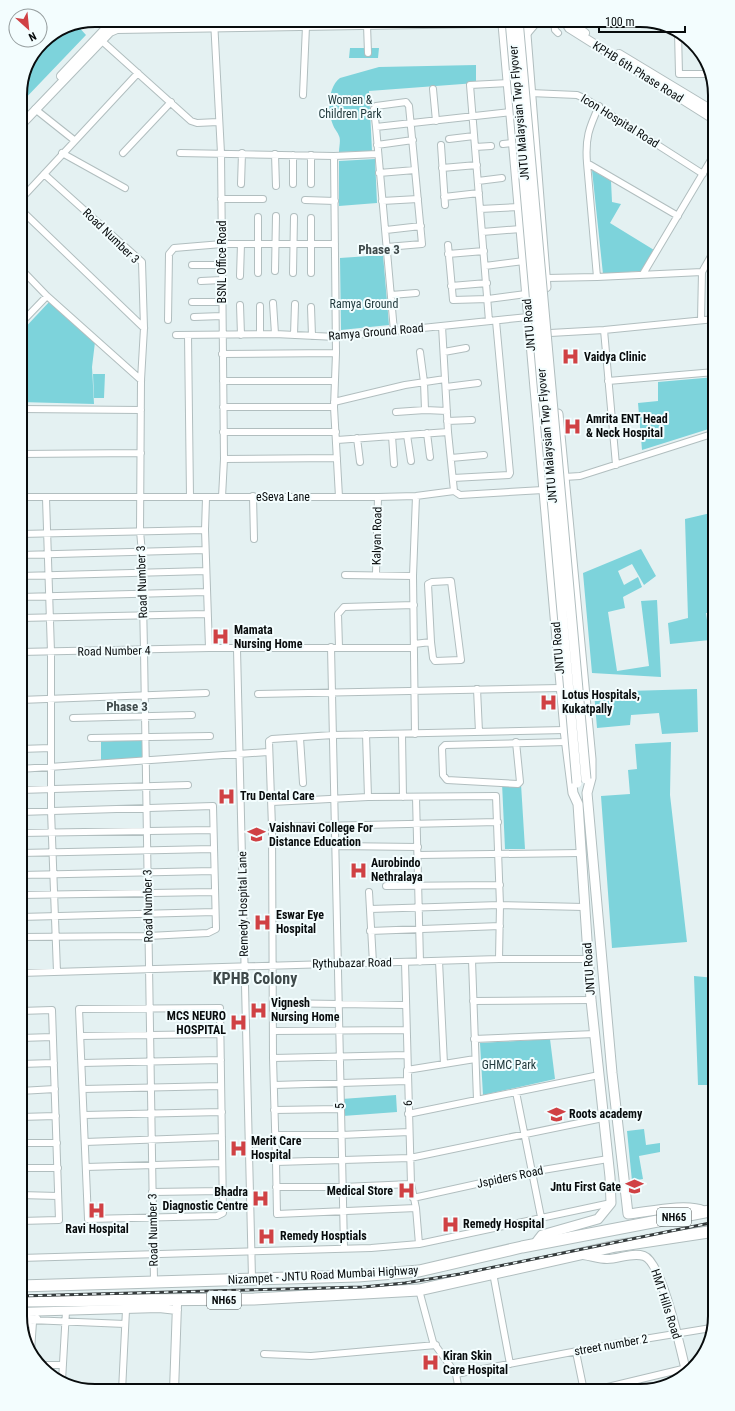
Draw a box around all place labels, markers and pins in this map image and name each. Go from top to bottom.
hospital icon: Vaidya Clinic [561,347,581,367]
place label: Vaidya Clinic [584,350,647,364]
place label: Amrita ENT Head & Neck Hospital [586,412,668,440]
hospital icon: Amrita ENT Head & Neck Hospital [563,416,583,436]
place label: Mamata Nursing Home [234,623,303,651]
hospital icon: Mamata Nursing Home [211,627,231,647]
place label: Lotus Hospitals, Kukatpally [562,688,640,716]
hospital icon: Lotus Hospitals, Kukatpally [539,692,559,712]
hospital icon: Tru Dental Care [217,786,237,806]
place label: Tru Dental Care [240,789,315,803]
place label: Vaishnavi College For Distance Education [269,821,373,849]
school or university icon: Vaishnavi College For Distance Education [246,825,266,845]
place label: Aurobindo Nethralaya [371,856,423,884]
hospital icon: Aurobindo Nethralaya [348,860,368,880]
place label: Eswar Eye Hospital [276,908,324,936]
hospital icon: Eswar Eye Hospital [253,912,273,932]
place label: Vignesh Nursing Home [271,996,340,1024]
hospital icon: Vignesh Nursing Home [248,1000,268,1020]
place label: MCS NEURO HOSPITAL [167,1009,226,1037]
hospital icon: MCS NEURO HOSPITAL [229,1013,249,1033]
school or university icon: Roots academy [546,1104,566,1124]
place label: Roots academy [569,1107,643,1121]
place label: Merit Care Hospital [251,1134,302,1162]
hospital icon: Merit Care Hospital [228,1138,248,1158]
school or university icon: Jntu First Gate [624,1177,644,1197]
place label: Jntu First Gate [550,1180,621,1194]
hospital icon: Medical Store [396,1181,416,1201]
place label: Medical Store [327,1184,393,1198]
place label: Bhadra Diagnostic Centre [162,1185,248,1213]
hospital icon: Bhadra Diagnostic Centre [251,1189,271,1209]
hospital icon: Ravi Hospital [87,1200,107,1220]
hospital icon: Remedy Hospital [440,1214,460,1234]
place label: Remedy Hospital [463,1217,544,1231]
place label: Ravi Hospital [65,1222,129,1236]
hospital icon: Remedy Hosptials [257,1226,277,1246]
place label: Remedy Hosptials [280,1229,367,1243]
place label: Kiran Skin Care Hospital [443,1349,508,1377]
hospital icon: Kiran Skin Care Hospital [420,1353,440,1373]

